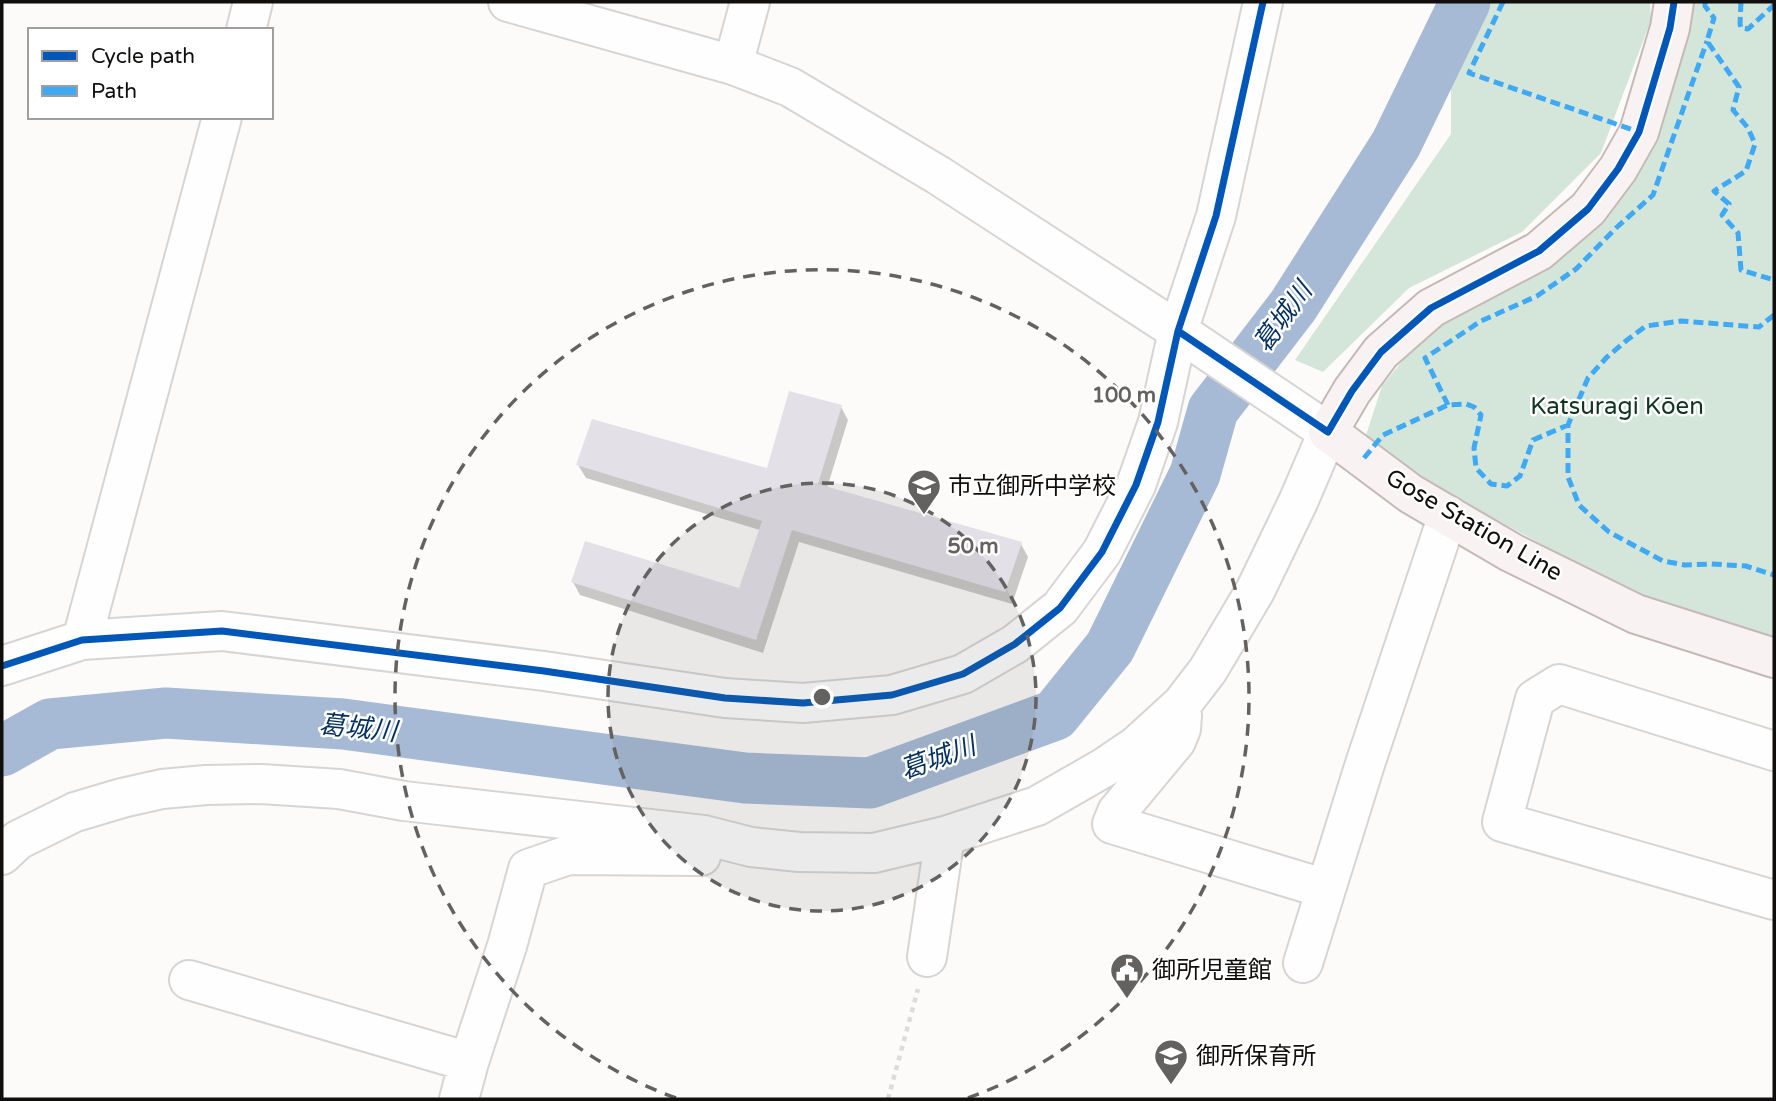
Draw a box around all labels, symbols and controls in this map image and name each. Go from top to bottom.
legend [28,28,273,119]
text: Cycle path [91,44,195,69]
text: Path [91,79,137,104]
water label: 葛城川 [1248,274,1320,358]
text: 100 m [1092,383,1156,408]
park label: Katsuragi Kōen [1530,392,1704,421]
street label: Gose Station Line [1380,463,1568,587]
school or university icon: 市立御所中学校 [905,467,943,516]
place label: 市立御所中学校 [948,472,1116,501]
text: 50 m [947,534,999,559]
centre of rings [810,685,834,709]
water label: 葛城川 [318,709,401,748]
water label: 葛城川 [896,729,983,786]
public building icon: 御所児童館 [1108,951,1146,1000]
place label: 御所児童館 [1152,956,1272,985]
school or university icon: 御所保育所 [1152,1037,1190,1086]
place label: 御所保育所 [1196,1042,1316,1071]

